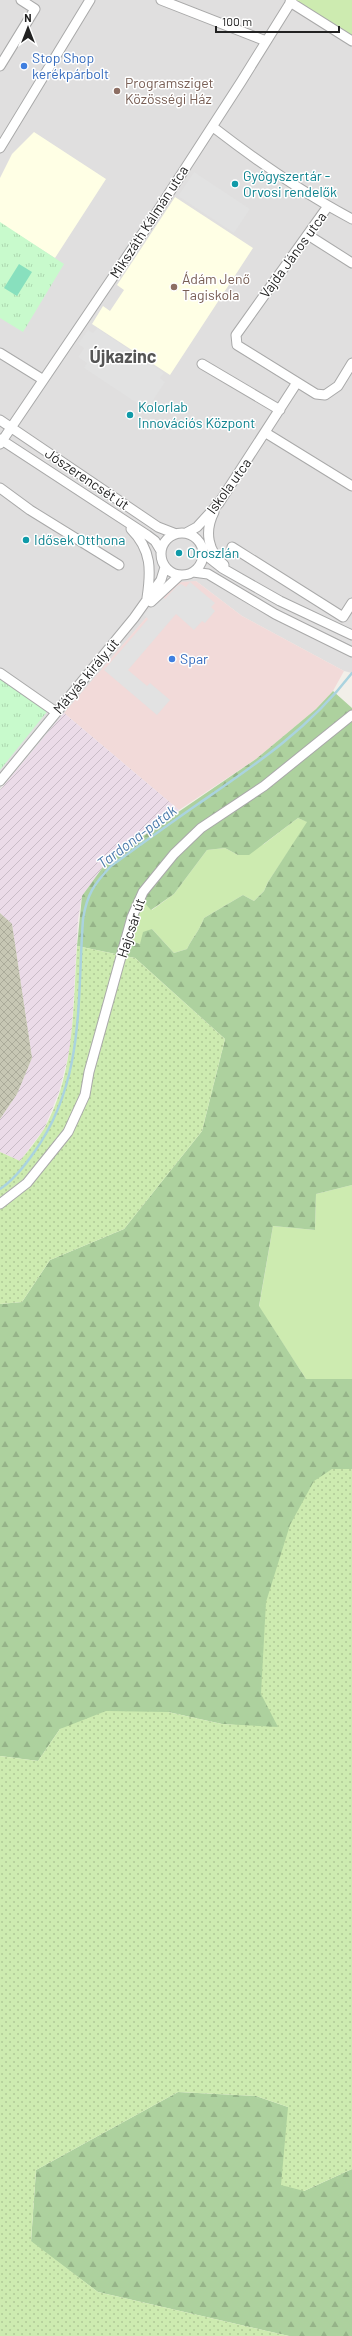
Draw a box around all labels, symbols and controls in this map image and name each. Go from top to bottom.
north arrow [8,8,48,48]
scale bar [216,8,339,34]
text: N [24,11,32,24]
text: 100 m [222,14,252,28]
place label: Stop Shop kerékpárbolt [32,49,109,82]
marker: Stop Shop kerékpárbolt [19,61,29,71]
place label: Programsziget Közösségi Ház [125,74,214,107]
marker: Programsziget Közösségi Ház [112,86,122,96]
street label: Mikszáth Kálmán utca [106,162,191,281]
place label: Gyógyszertár - Orvosi rendelők [243,167,337,200]
marker: Gyógyszertár - Orvosi rendelők [230,179,240,189]
street label: Vajda János utca [256,208,330,301]
place label: Ádám Jenő Tagiskola [182,270,250,303]
marker: Ádám Jenő Tagiskola [169,282,179,292]
district label: Újkazinc [90,345,157,367]
place label: Kolorlab Innovációs Központ [138,398,255,431]
marker: Kolorlab Innovációs Központ [125,410,135,420]
street label: Jószerencsét út [42,444,133,513]
street label: Iskola utca [203,455,255,517]
place label: Idősek Otthona [34,531,125,548]
marker: Idősek Otthona [21,535,31,545]
place label: Oroszlán [187,544,239,561]
marker: Oroszlán [174,548,184,558]
street label: Mátyás király út [49,635,122,717]
place label: Spar [180,650,208,667]
marker: Spar [167,654,177,664]
water label: Tardona-patak [93,800,180,872]
street label: Hajcsár út [113,896,148,960]

